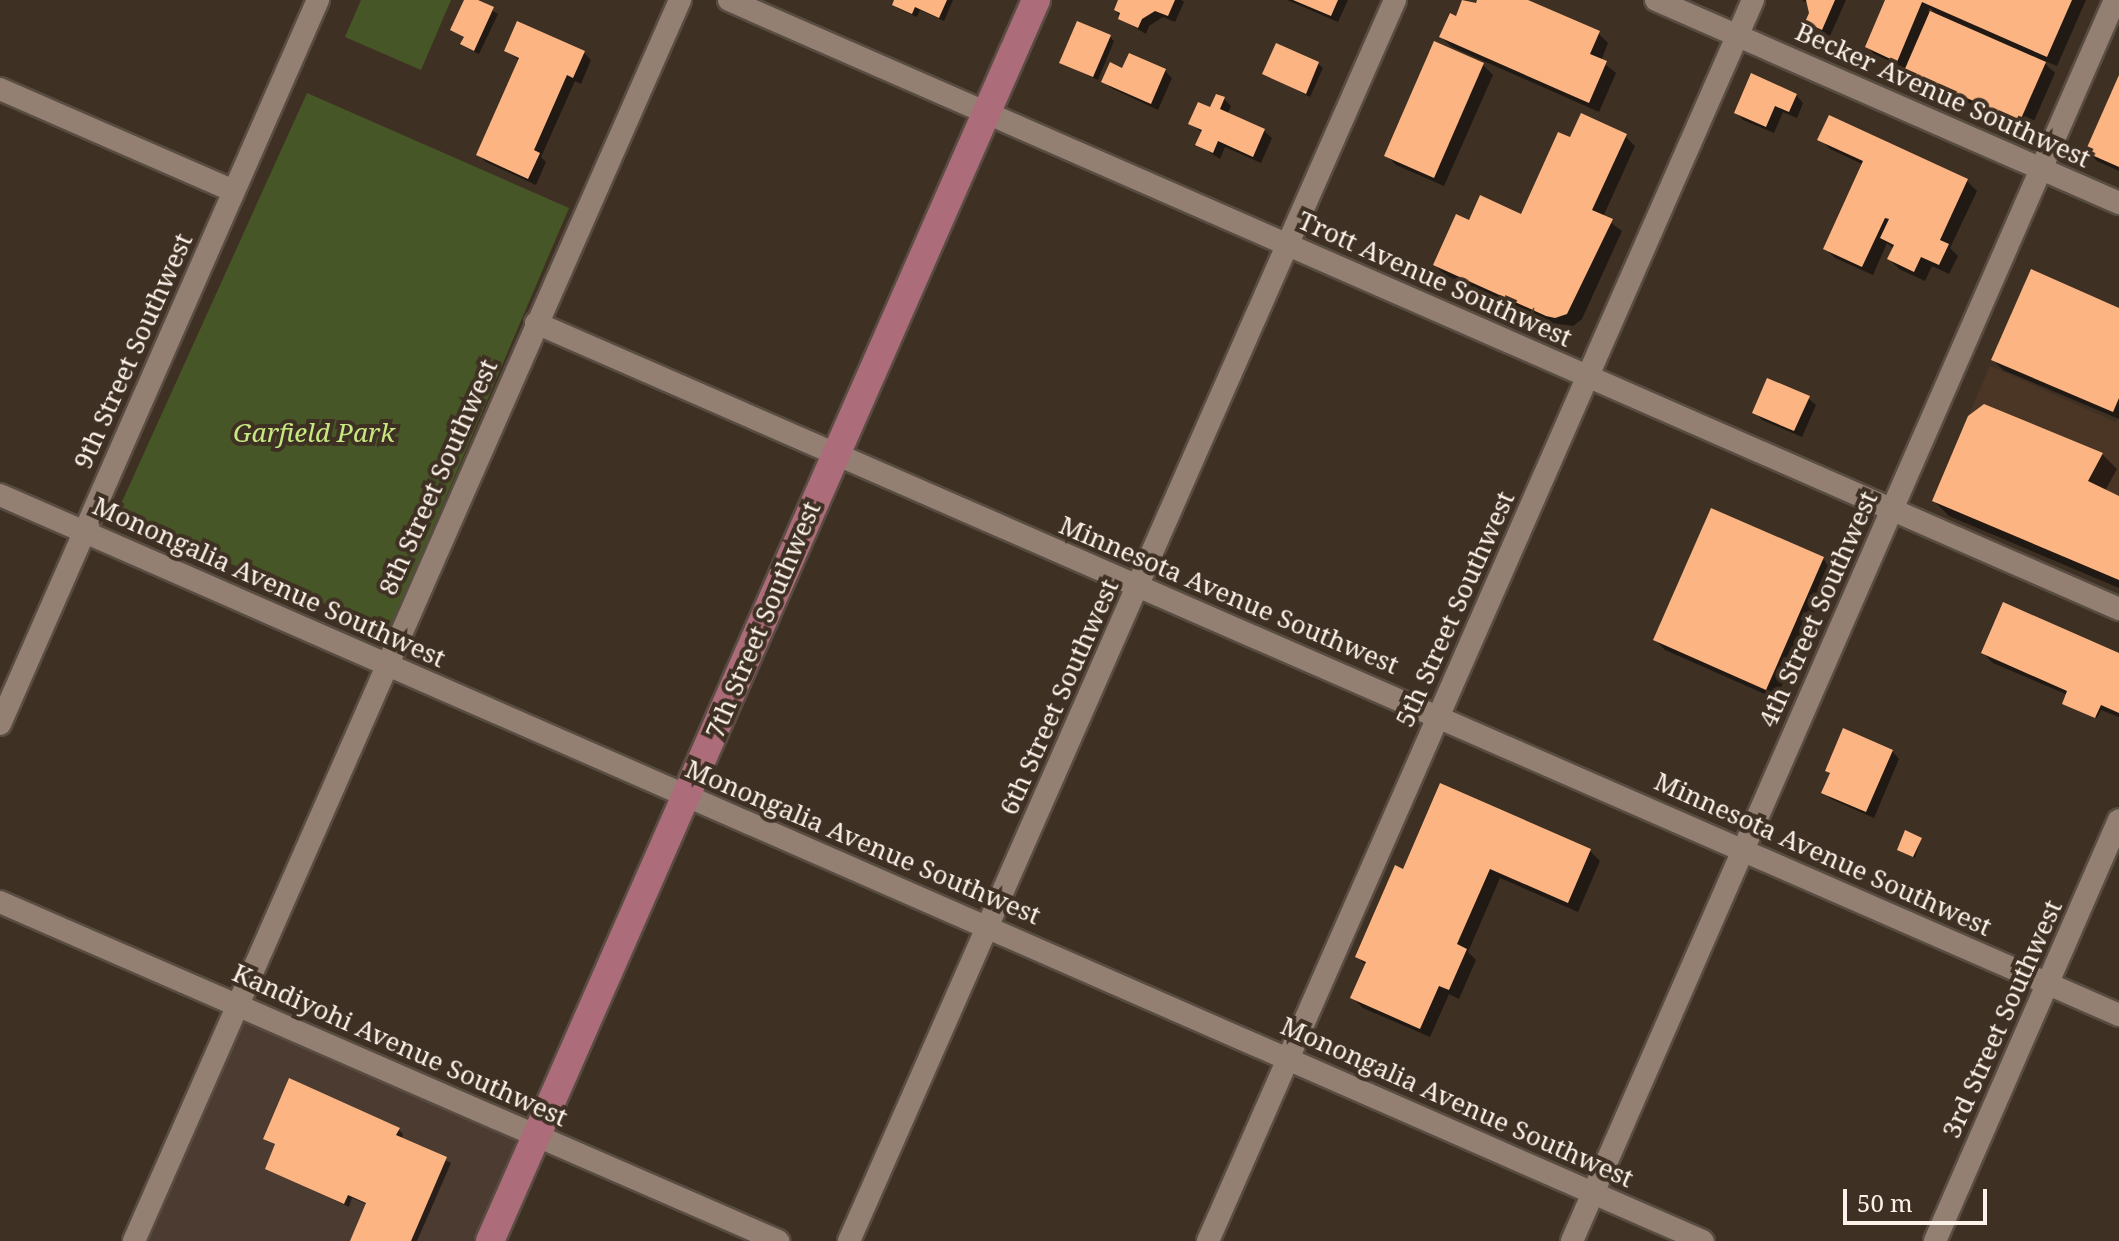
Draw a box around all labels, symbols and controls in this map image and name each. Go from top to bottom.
street label: Becker Avenue Southwest [1791,16,2095,174]
street label: Trott Avenue Southwest [1293,204,1577,354]
street label: 9th Street Southwest [67,228,199,474]
street label: 8th Street Southwest [372,354,504,600]
park label: Garfield Park [233,417,395,449]
street label: 5th Street Southwest [1389,486,1521,732]
street label: 4th Street Southwest [1752,486,1884,732]
street label: Monongalia Avenue Southwest [88,490,450,674]
street label: 7th Street Southwest [699,497,827,743]
street label: Minnesota Avenue Southwest [1055,509,1403,681]
street label: 6th Street Southwest [993,574,1125,820]
street label: Monongalia Avenue Southwest [681,753,1045,931]
street label: Minnesota Avenue Southwest [1650,765,1996,943]
street label: 3rd Street Southwest [1935,895,2069,1143]
street label: Kandiyohi Avenue Southwest [228,957,572,1133]
street label: Monongalia Avenue Southwest [1276,1010,1638,1194]
scale bar [1847,1173,1991,1223]
text: 50 m [1857,1186,1913,1219]

